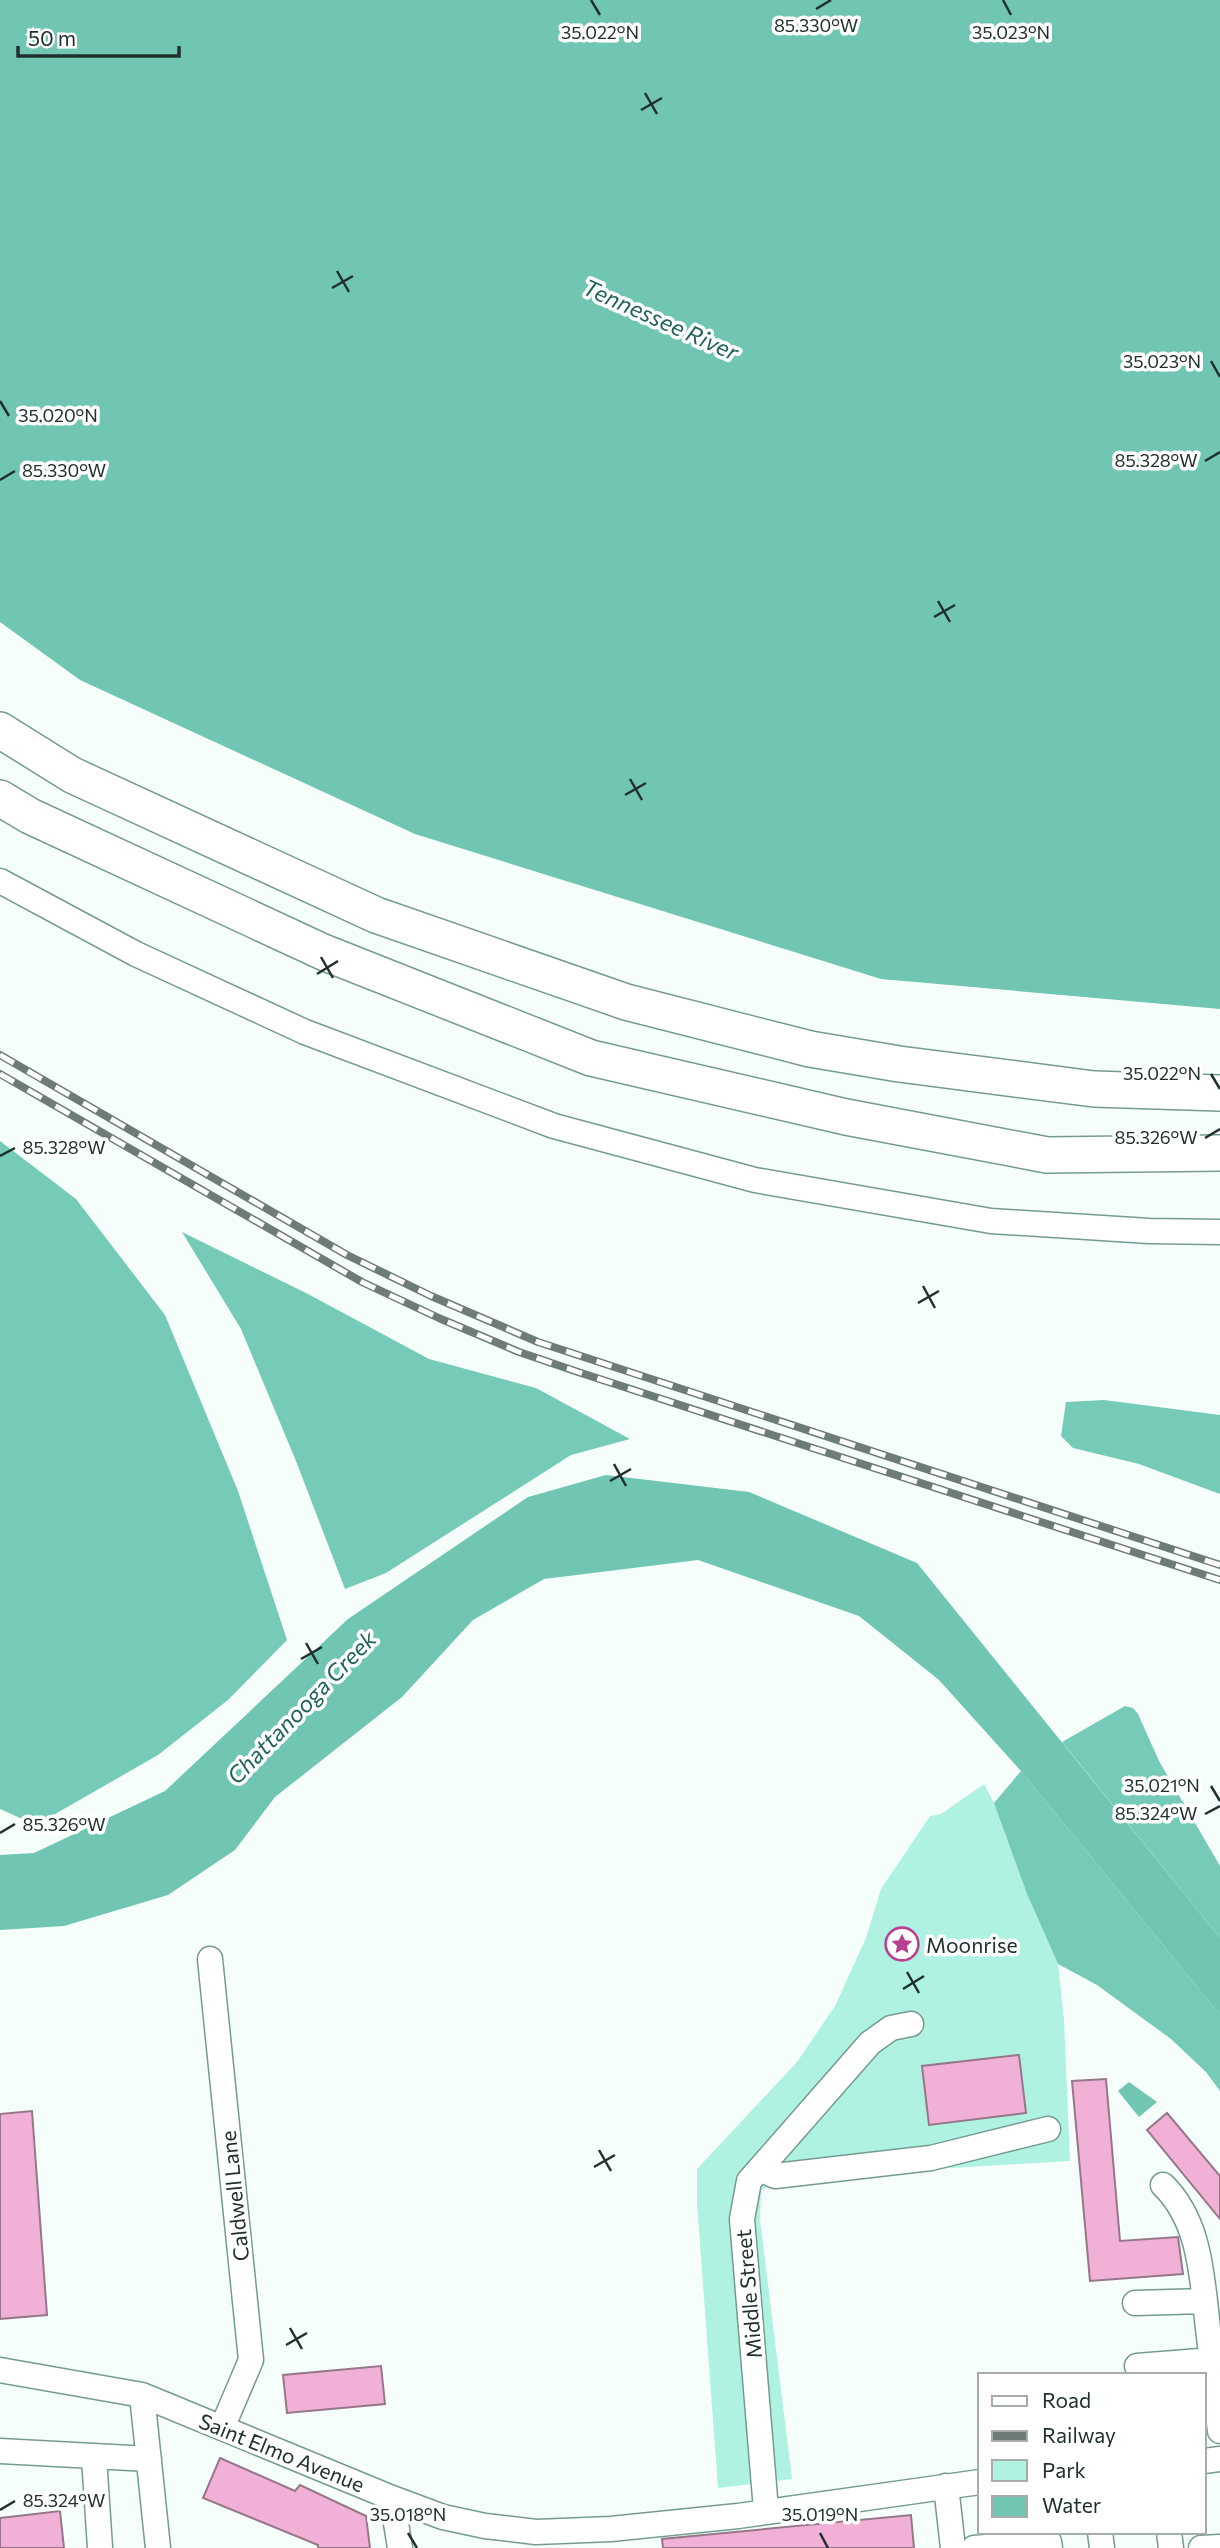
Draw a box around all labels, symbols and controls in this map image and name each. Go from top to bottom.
scale bar [18,14,178,58]
text: 85.330°W [774,14,858,36]
text: 35.022°N [561,21,639,43]
text: 35.023°N [972,21,1050,43]
text: 50 m [28,25,76,50]
water label: Tennessee River [579,272,744,366]
text: 35.023°N [1123,350,1201,372]
text: 35.020°N [18,404,98,426]
text: 85.328°W [1114,449,1198,471]
text: 85.330°W [22,459,106,481]
text: 35.022°N [1123,1062,1201,1084]
text: 85.326°W [1114,1126,1198,1148]
text: 85.328°W [22,1136,106,1158]
water label: Chattanooga Creek [221,1624,382,1790]
text: 35.021°N [1124,1774,1200,1796]
text: 85.324°W [1115,1802,1197,1824]
text: 85.326°W [22,1813,106,1835]
place icon: Moonrise [883,1925,921,1963]
place label: Moonrise [926,1932,1018,1957]
street label: Caldwell Lane [215,2129,253,2263]
street label: Middle Street [730,2228,766,2360]
legend [978,2373,1206,2534]
text: Road [1042,2387,1091,2412]
street label: Saint Elmo Avenue [196,2407,368,2497]
text: Railway [1042,2422,1116,2447]
text: Park [1042,2457,1086,2482]
text: 85.324°W [23,2489,105,2511]
text: Water [1042,2492,1101,2517]
text: 35.018°N [370,2503,446,2525]
text: 35.019°N [782,2503,858,2525]

